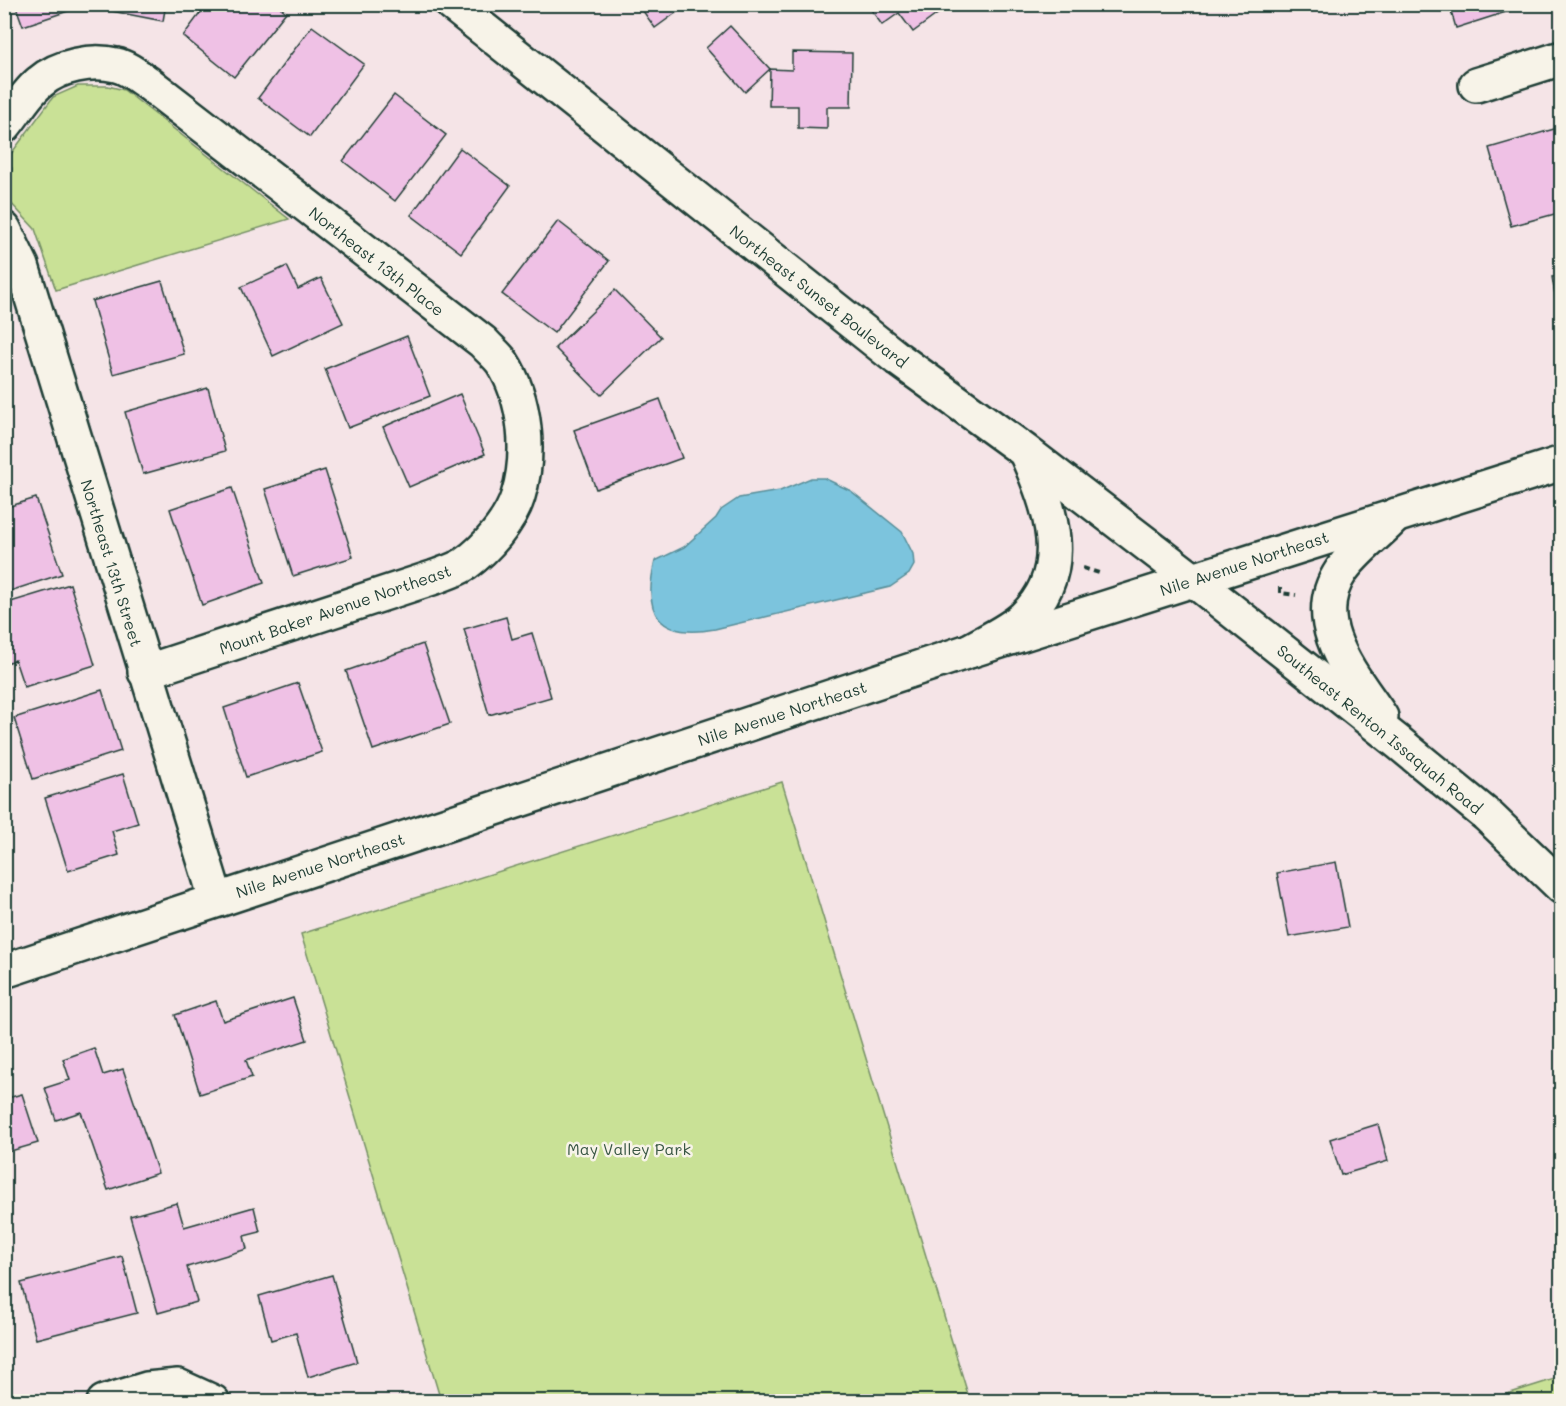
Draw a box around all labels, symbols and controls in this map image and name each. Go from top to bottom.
street label: Northeast 13th Place [305,202,449,320]
street label: Northeast Sunset Boulevard [726,220,912,372]
street label: Northeast 13th Street [77,477,147,649]
street label: Nile Avenue Northeast [1157,526,1331,600]
street label: Mount Baker Avenue Northeast [216,559,454,659]
street label: Southeast Renton Issaquah Road [1273,640,1487,818]
street label: Nile Avenue Northeast [695,676,869,750]
street label: Nile Avenue Northeast [233,828,407,902]
park label: May Valley Park [567,1138,691,1159]

